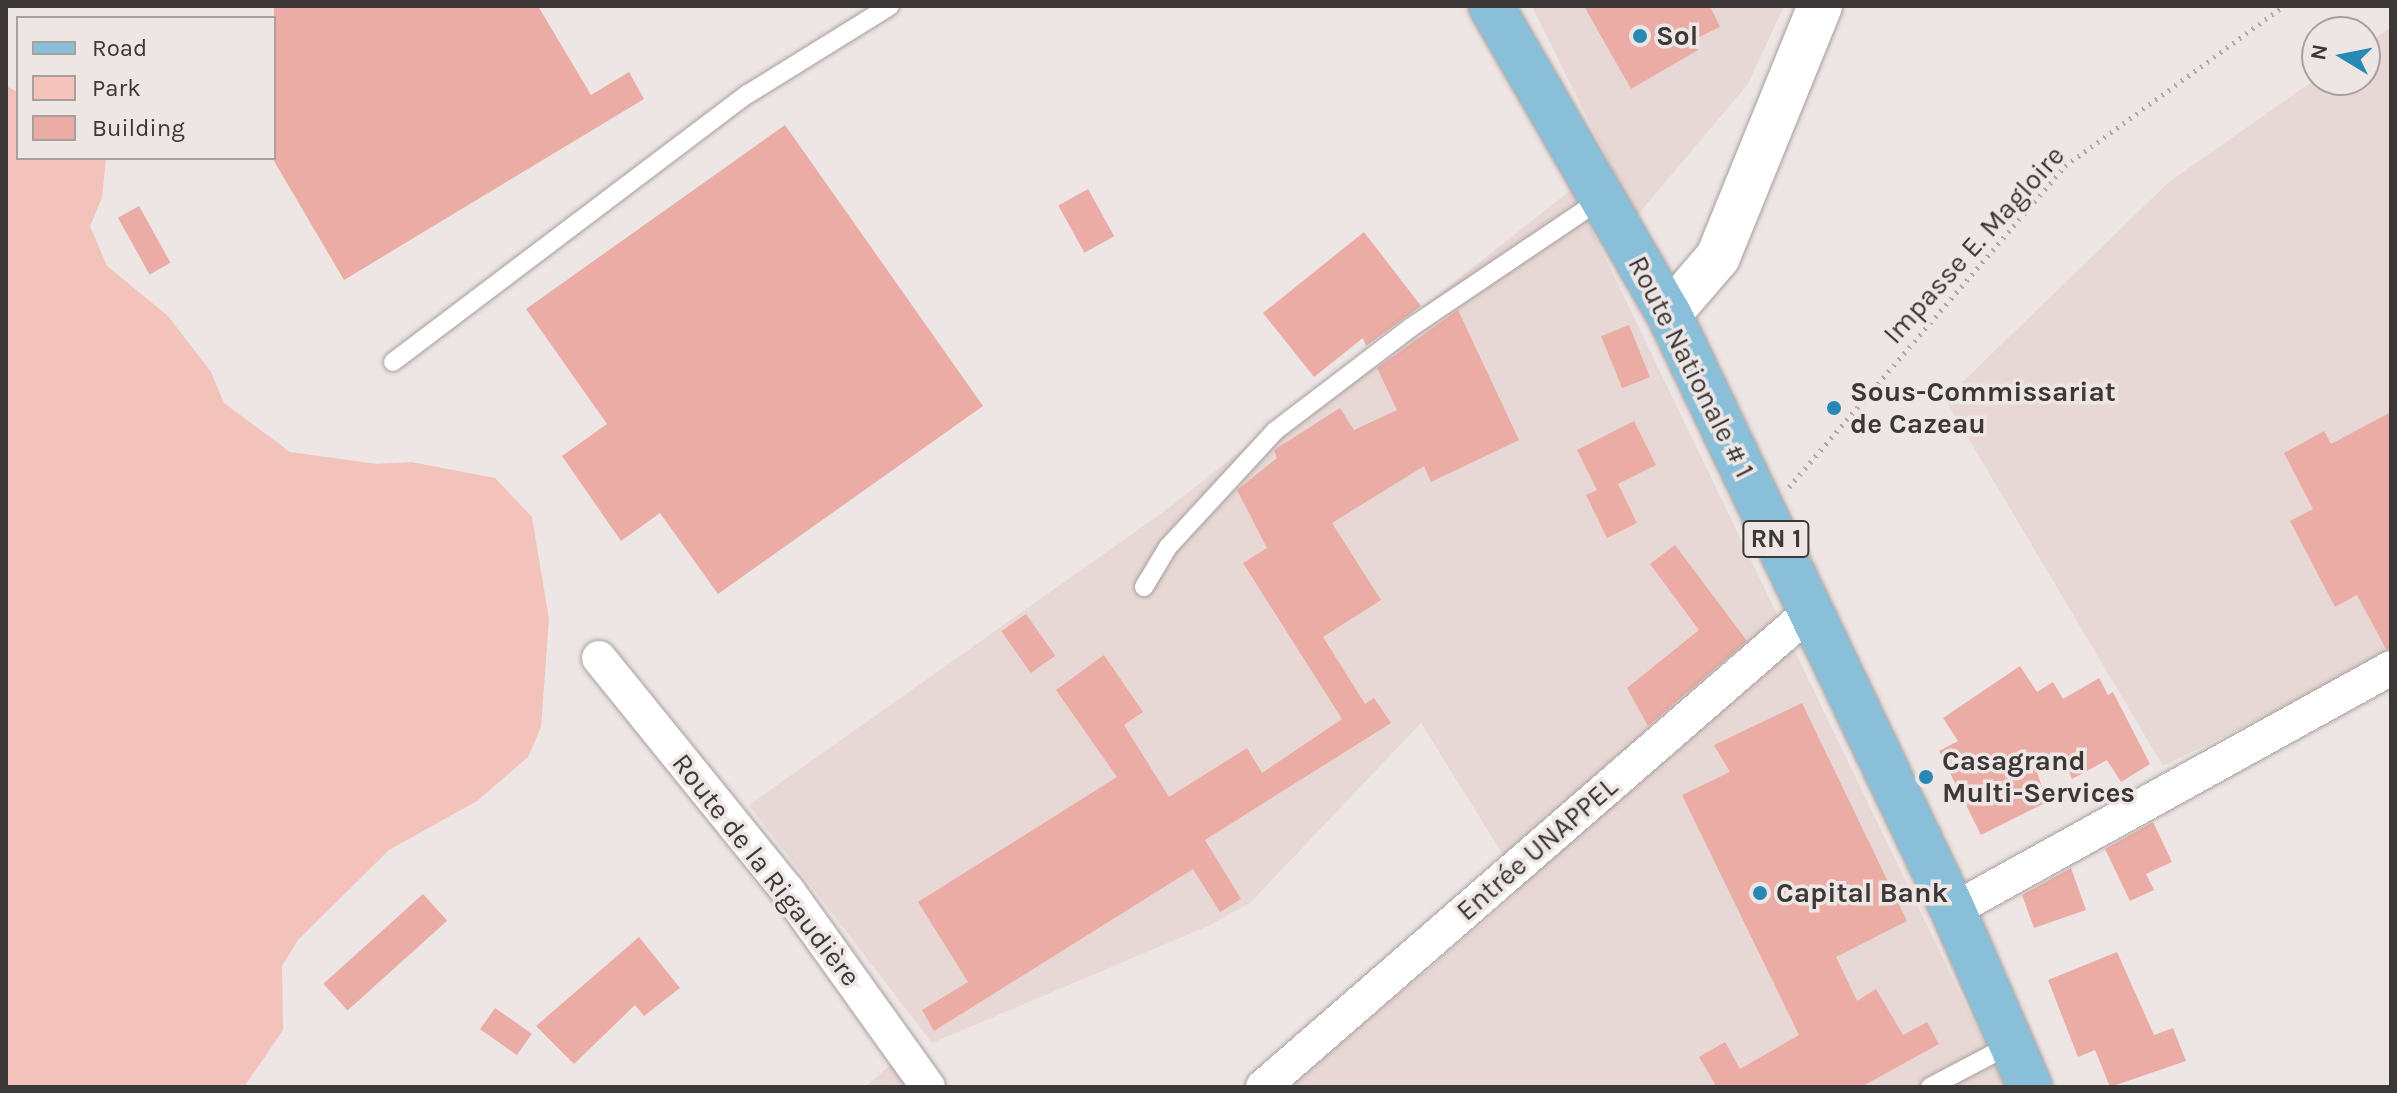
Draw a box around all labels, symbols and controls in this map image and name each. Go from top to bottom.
legend [16,16,276,160]
north arrow [2301,16,2381,96]
place label: Sol [1656,19,1698,53]
marker: Sol [1631,27,1649,45]
text: Road [92,34,147,62]
text: N [2305,42,2334,62]
text: Park [92,74,141,102]
text: Building [92,114,185,142]
street label: Impasse E. Magloire [1876,139,2072,351]
street label: Route Nationale # 1 [1621,251,1761,483]
place label: Sous-Commissariat de Cazeau [1850,375,2116,441]
marker: Sous-Commissariat de Cazeau [1825,399,1843,417]
road number: RN 1 [1742,517,1810,561]
place label: Casagrand Multi-Services [1942,744,2135,810]
street label: Route de la Rigaudière [665,747,867,993]
marker: Casagrand Multi-Services [1917,768,1935,786]
street label: Entrée UNAPPEL [1450,770,1624,928]
place label: Capital Bank [1776,876,1948,910]
marker: Capital Bank [1751,884,1769,902]

